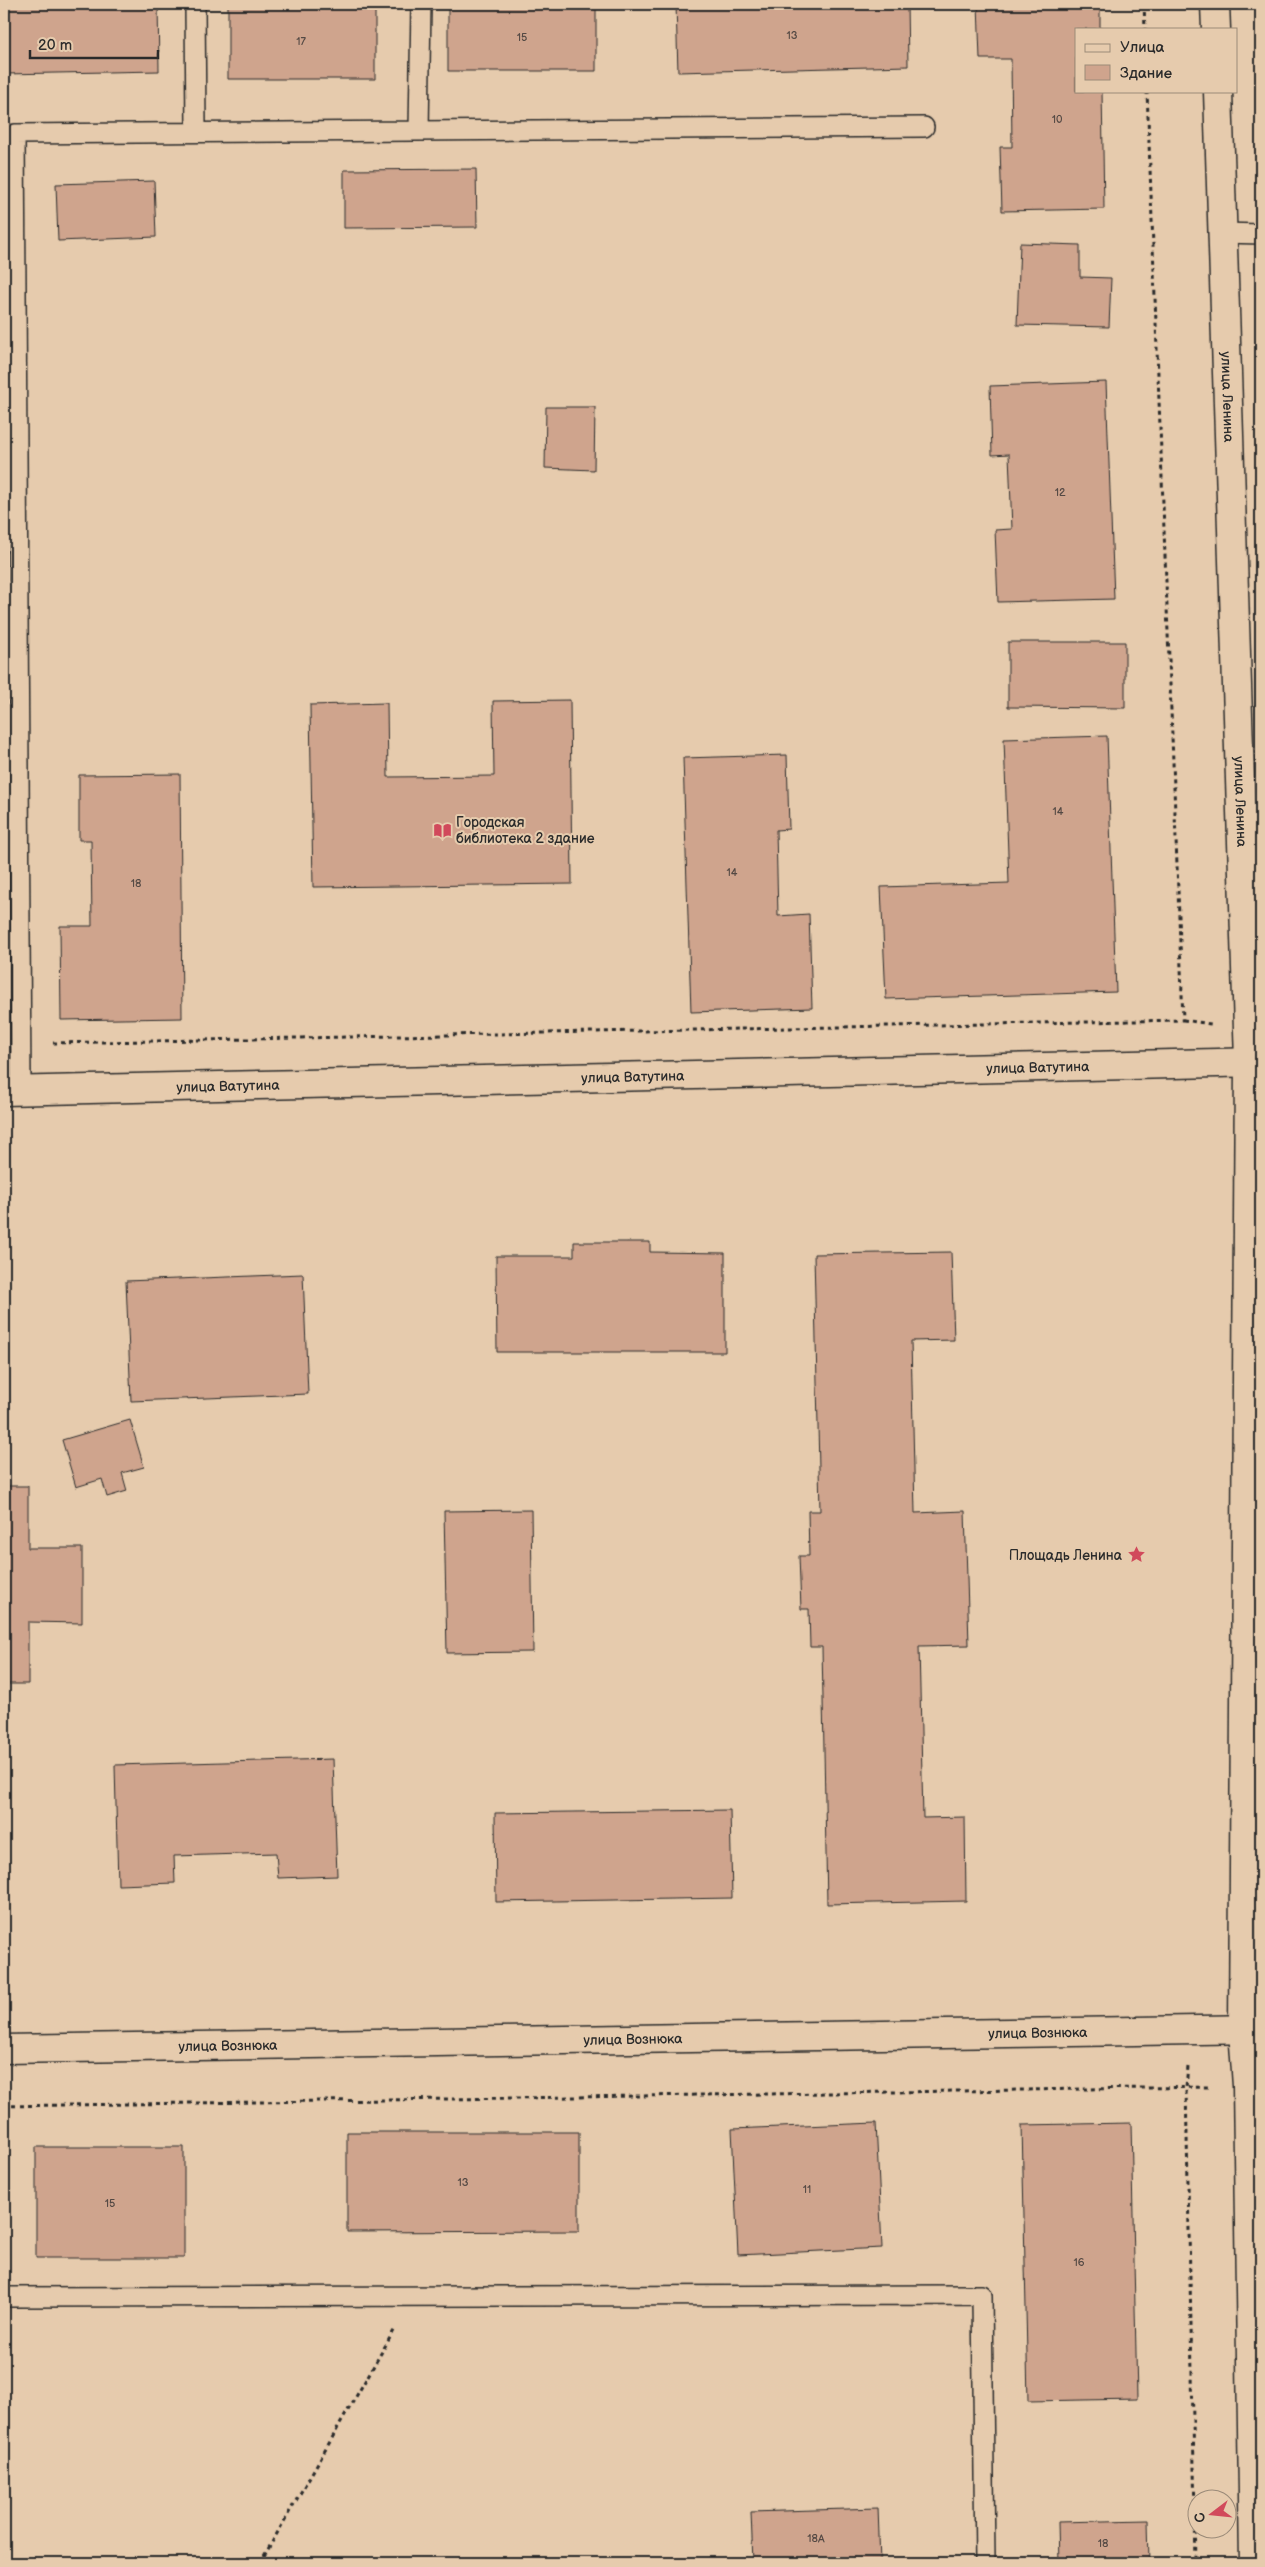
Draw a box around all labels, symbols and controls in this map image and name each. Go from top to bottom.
scale bar [30,28,158,60]
legend [1075,28,1238,92]
house number: 13 [786,29,798,42]
house number: 15 [517,31,527,44]
house number: 17 [296,35,306,48]
text: 20 m [38,36,72,55]
text: Улица [1120,38,1165,57]
text: Здание [1120,64,1172,83]
house number: 10 [1052,113,1063,126]
street label: улица Ленина [1218,351,1238,443]
house number: 12 [1055,486,1066,499]
street label: улица Ленина [1231,756,1251,848]
house number: 14 [1053,805,1064,818]
place label: Городская библиотека 2 здание [456,814,595,847]
library icon: Городская библиотека 2 здание [432,820,452,840]
house number: 14 [727,866,738,879]
house number: 18 [131,877,141,890]
street label: улица Ватутина [986,1057,1090,1077]
street label: улица Ватутина [581,1067,685,1086]
street label: улица Ватутина [176,1076,280,1096]
place icon: Площадь Ленина [1126,1545,1146,1565]
place label: Площадь Ленина [1009,1547,1123,1564]
street label: улица Вознюка [988,2023,1088,2042]
street label: улица Вознюка [583,2030,683,2048]
street label: улица Вознюка [178,2036,278,2055]
house number: 13 [457,2176,469,2189]
house number: 11 [803,2183,811,2196]
house number: 15 [105,2197,115,2210]
house number: 16 [1074,2256,1085,2269]
north arrow [1188,2490,1238,2540]
text: С [1190,2510,1209,2524]
house number: 18А [807,2532,825,2545]
house number: 18 [1098,2537,1108,2550]

